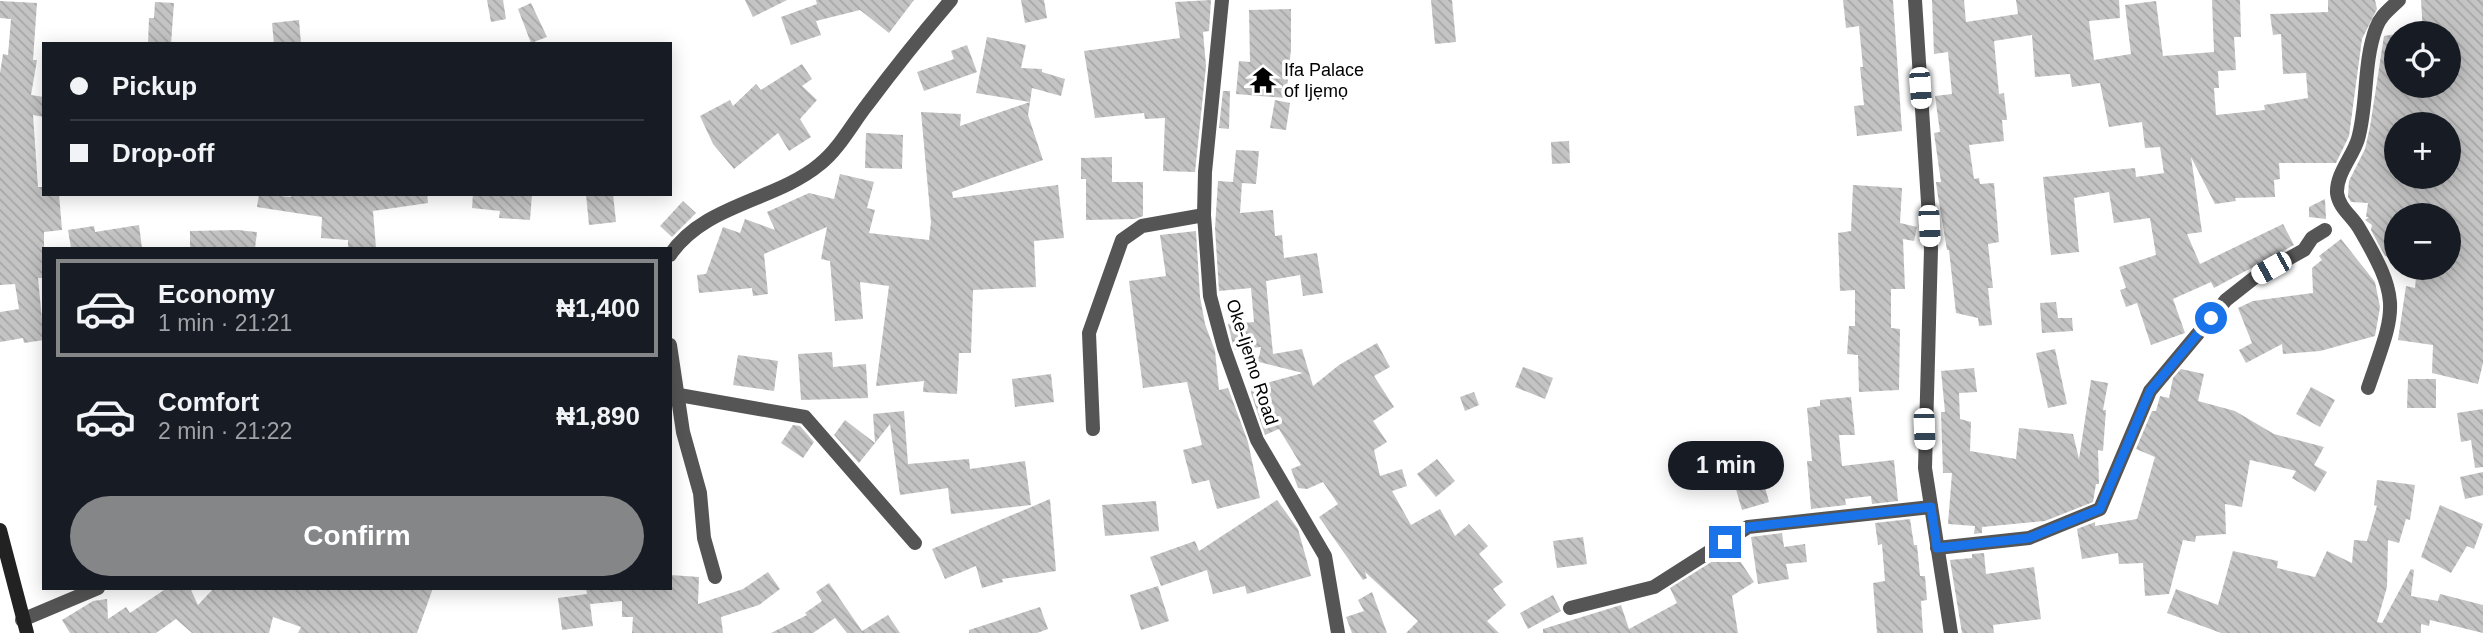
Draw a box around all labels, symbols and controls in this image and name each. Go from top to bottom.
map controls [2384,21,2461,280]
button: locate [2384,21,2461,98]
place label: Ifa Palace of Ijẹmọ [1284,60,1364,101]
temple icon: Ifa Palace of Ijẹmọ [1248,65,1278,95]
car [1909,66,1932,110]
text: Pickup [112,71,197,101]
button: + [2384,112,2461,189]
text: Drop-off [112,138,215,168]
button: − [2384,203,2461,280]
car [1918,204,1941,248]
car [2248,249,2295,287]
icon: car [74,277,137,340]
text: Economy [158,279,275,309]
text: ₦1,400 [556,293,640,323]
street label: Oke-Ijemo Road [1222,297,1282,427]
route start [2195,302,2227,334]
text: 1 min · 21:21 [158,310,292,336]
icon: car [74,385,137,448]
text: Comfort [158,387,259,417]
text: ₦1,890 [556,401,640,431]
car [1913,408,1936,450]
text: 2 min · 21:22 [158,418,292,444]
callout: 1 min [1667,440,1783,490]
text: 1 min [1696,452,1756,478]
button: Confirm [70,496,644,576]
route end [1709,526,1741,558]

